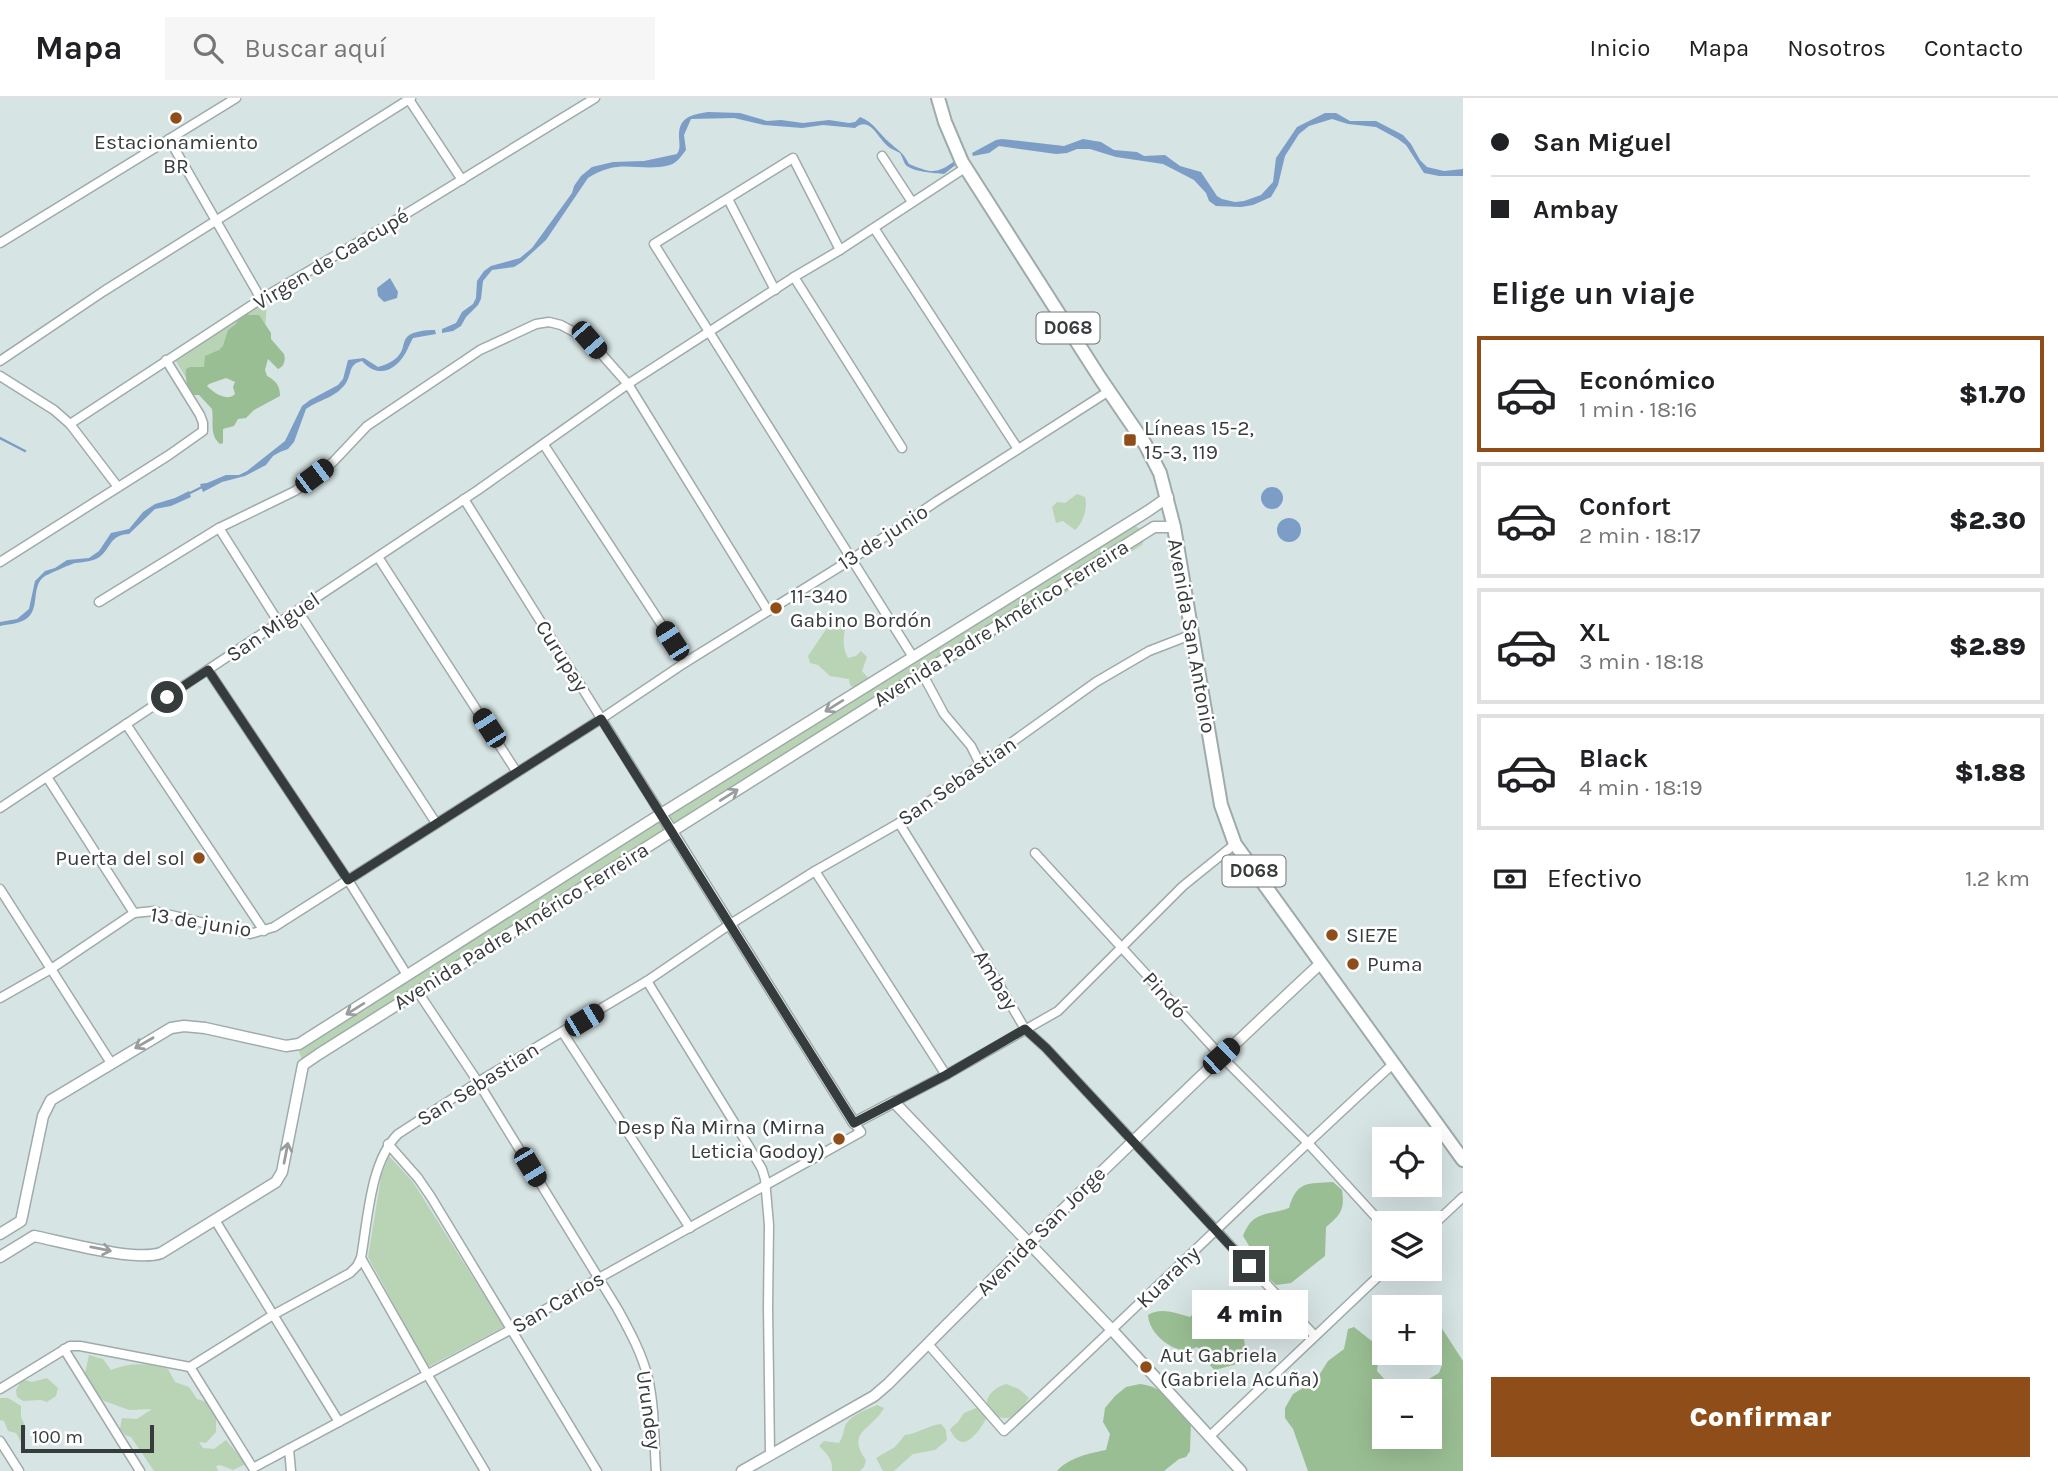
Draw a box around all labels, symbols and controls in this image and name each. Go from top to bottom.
search box [165,17,655,80]
text: Mapa [35,29,123,67]
icon: search [189,29,227,67]
text: Buscar aquí [245,33,386,64]
text: Inicio [1589,34,1650,62]
text: Mapa [1688,34,1749,62]
text: Nosotros [1787,34,1886,62]
text: Contacto [1924,34,2023,62]
marker: Estacionamiento BR [168,110,184,126]
text: San Miguel [1533,127,1672,158]
place label: Estacionamiento BR [94,130,258,178]
text: Ambay [1533,194,1618,225]
street label: Virgen de Caacupé [249,203,413,315]
text: Elige un viaje [1491,275,1695,312]
road number: D068 [1036,312,1100,344]
car [568,317,611,363]
icon: car [1495,363,1558,426]
text: Económico [1579,365,1715,396]
text: $1.70 [1959,379,2026,410]
text: 1 min · 18:16 [1579,396,1697,423]
place label: Líneas 15-2, 15-3, 119 [1144,416,1254,464]
marker: Líneas 15-2, 15-3, 119 [1122,432,1138,448]
car [291,455,338,497]
icon: car [1495,489,1558,552]
text: Confort [1579,491,1671,522]
street label: 13 de junio [834,499,932,575]
text: $2.30 [1949,505,2026,536]
text: 2 min · 18:17 [1579,522,1701,549]
street label: Avenida Padre Américo Ferreira [869,534,1133,712]
street label: Avenida San Antonio [1163,537,1221,735]
place label: 11-340 Gabino Bordón [790,584,932,632]
street label: San Miguel [222,587,324,667]
marker: 11-340 Gabino Bordón [768,600,784,616]
icon: car [1495,615,1558,678]
street label: Curupay [531,616,593,696]
text: XL [1579,617,1610,648]
car [652,618,693,664]
text: $2.89 [1949,631,2026,662]
text: 3 min · 18:18 [1579,648,1704,675]
route start [151,681,183,713]
one-way arrow [825,699,844,714]
car [469,705,510,751]
street label: San Sebastian [893,731,1021,831]
icon: car [1495,741,1558,804]
text: Black [1579,743,1648,774]
text: $1.88 [1955,757,2026,788]
text: 4 min · 18:19 [1579,774,1703,801]
one-way arrow [719,787,739,801]
street label: Avenida Padre Américo Ferreira [389,837,653,1015]
place label: Puerta del sol [55,846,185,870]
marker: Puerta del sol [191,850,207,866]
road number: D068 [1222,856,1286,886]
icon: cash [1491,860,1529,898]
text: Efectivo [1547,863,1642,894]
text: 1.2 km [1965,865,2030,892]
street label: 13 de junio [149,902,253,942]
place label: SIE7E [1346,923,1398,947]
marker: SIE7E [1324,927,1340,943]
street label: Ambay [969,946,1023,1014]
place label: Puma [1367,952,1423,976]
marker: Puma [1345,956,1361,972]
street label: Pindó [1138,967,1192,1023]
car [561,1000,608,1040]
one-way arrow [346,1001,365,1016]
car [1199,1034,1244,1078]
one-way arrow [135,1037,155,1051]
street label: San Sebastian [413,1037,543,1131]
place label: Desp Ña Mirna (Mirna Leticia Godoy) [617,1115,825,1163]
map controls [1372,1127,1442,1449]
button: locate [1372,1127,1442,1197]
marker: Desp Ña Mirna (Mirna Leticia Godoy) [831,1131,847,1147]
one-way arrow [279,1142,293,1165]
car [511,1144,550,1190]
street label: Avenida San Jorge [971,1161,1111,1301]
button: layers [1372,1211,1442,1281]
street label: Kuarahy [1131,1241,1205,1313]
one-way arrow [89,1243,112,1256]
route end [1233,1250,1265,1282]
street label: San Carlos [508,1266,608,1338]
callout: 4 min [1191,1290,1307,1340]
button: + [1372,1295,1442,1365]
text: 4 min [1217,1301,1283,1328]
place label: Aut Gabriela (Gabriela Acuña) [1160,1343,1319,1391]
marker: Aut Gabriela (Gabriela Acuña) [1138,1359,1154,1375]
street label: Urundey [632,1369,666,1451]
button: Confirmar [1491,1377,2030,1457]
button: − [1372,1379,1442,1449]
scale bar [21,1422,154,1454]
text: 100 m [32,1426,83,1448]

